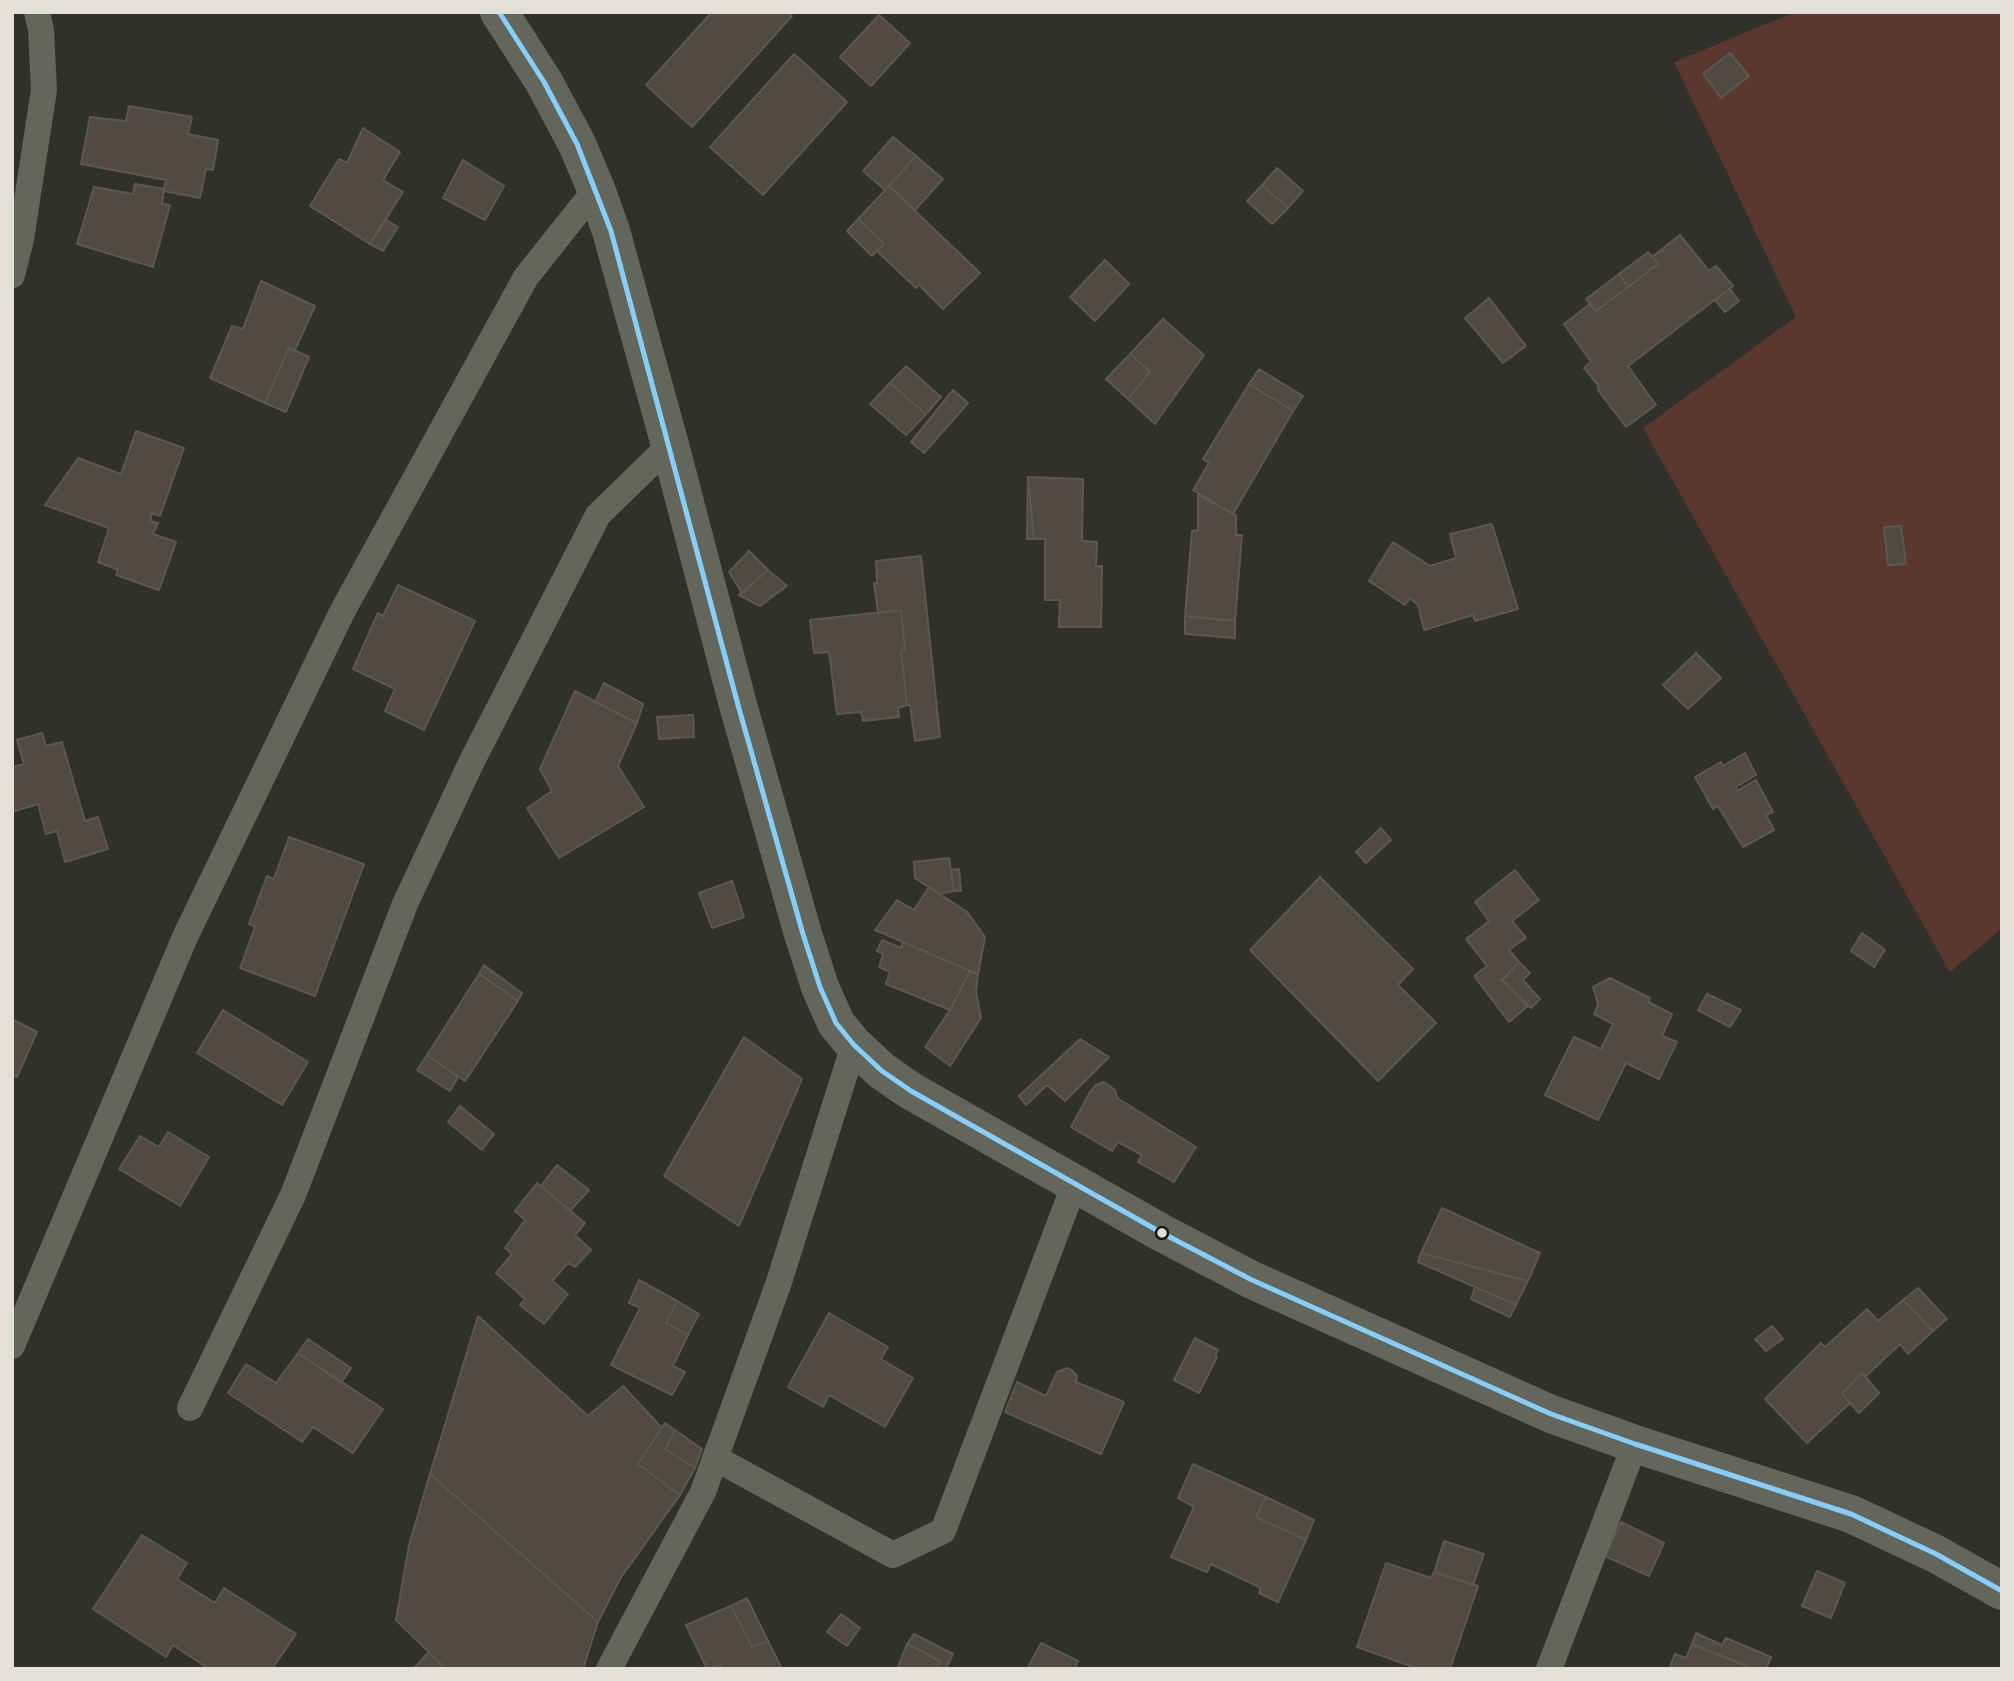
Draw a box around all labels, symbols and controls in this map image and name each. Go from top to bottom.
unlabelled marker [1155,1226,1169,1240]

